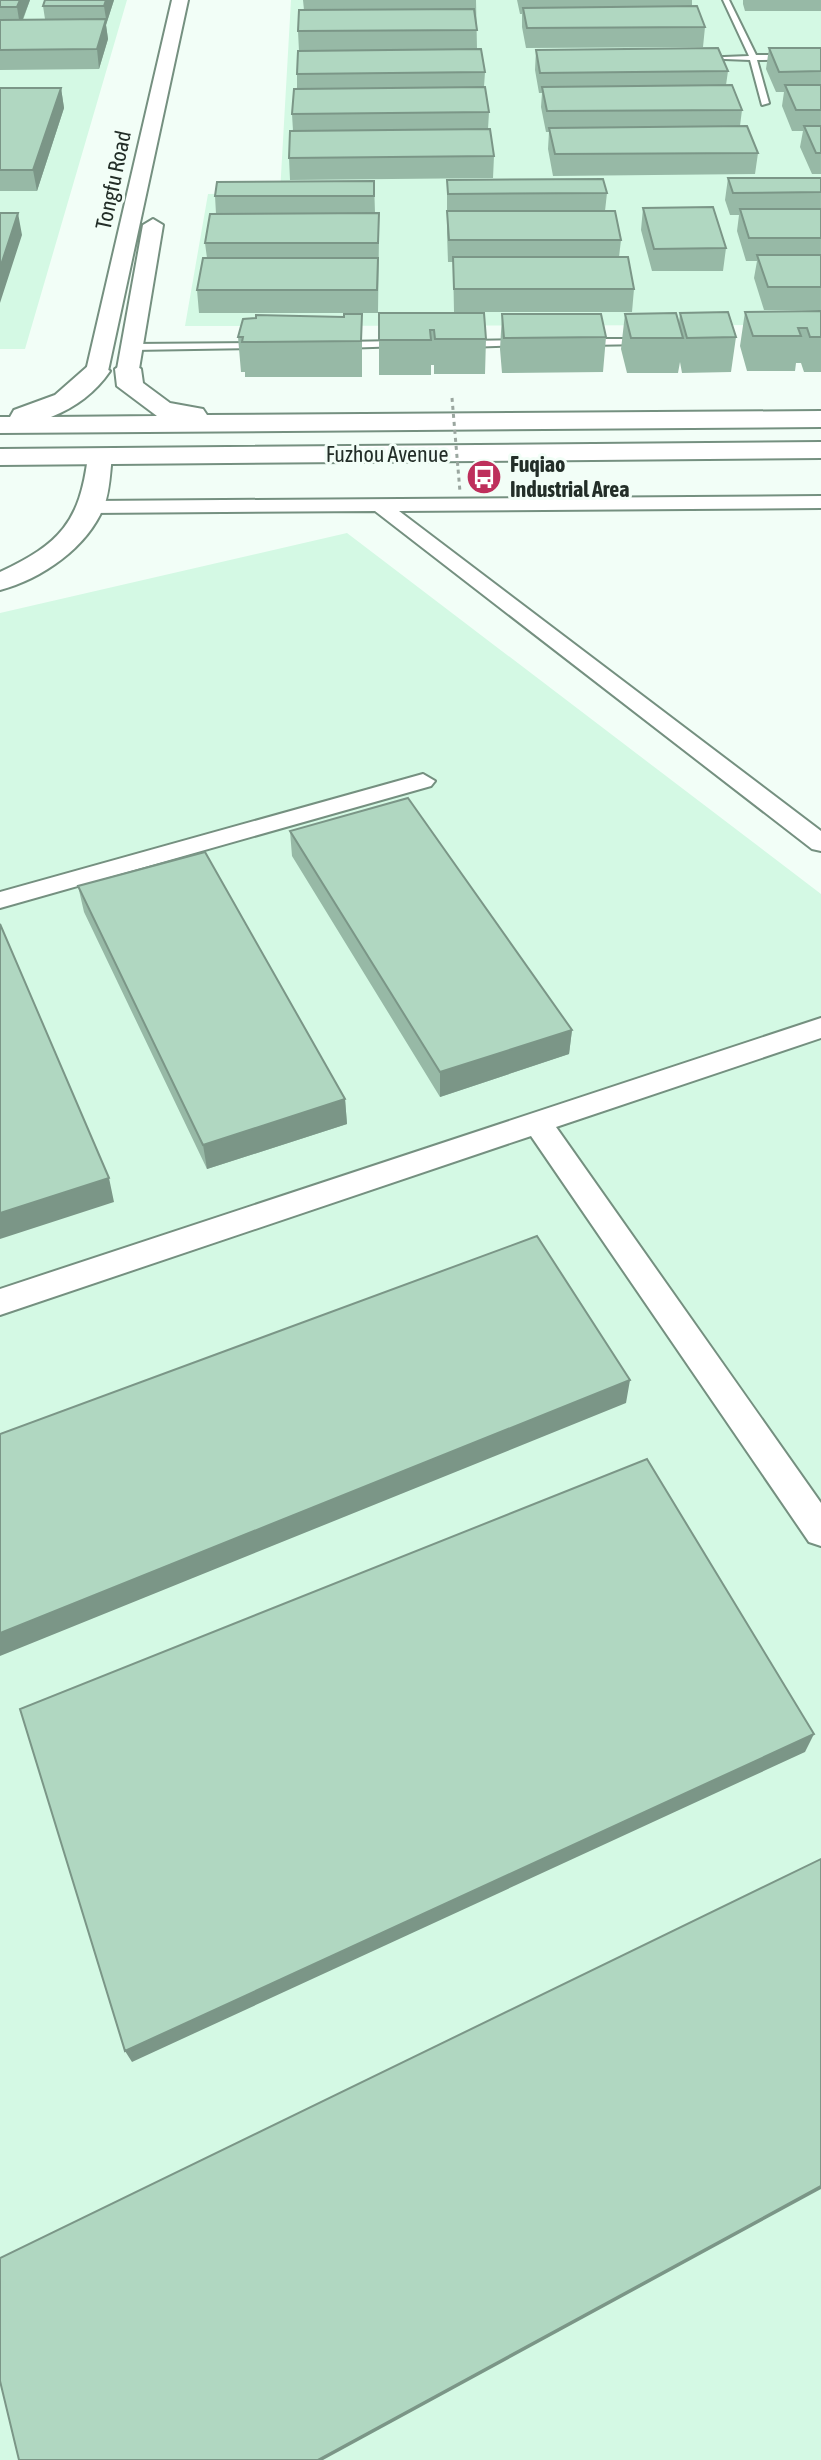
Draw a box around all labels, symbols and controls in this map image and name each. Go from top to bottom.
street label: Tongfu Road [90,128,136,232]
street label: Fuzhou Avenue [326,441,448,467]
place label: Fuqiao Industrial Area [510,451,630,502]
bus stop icon: Fuqiao Industrial Area [465,458,503,496]

